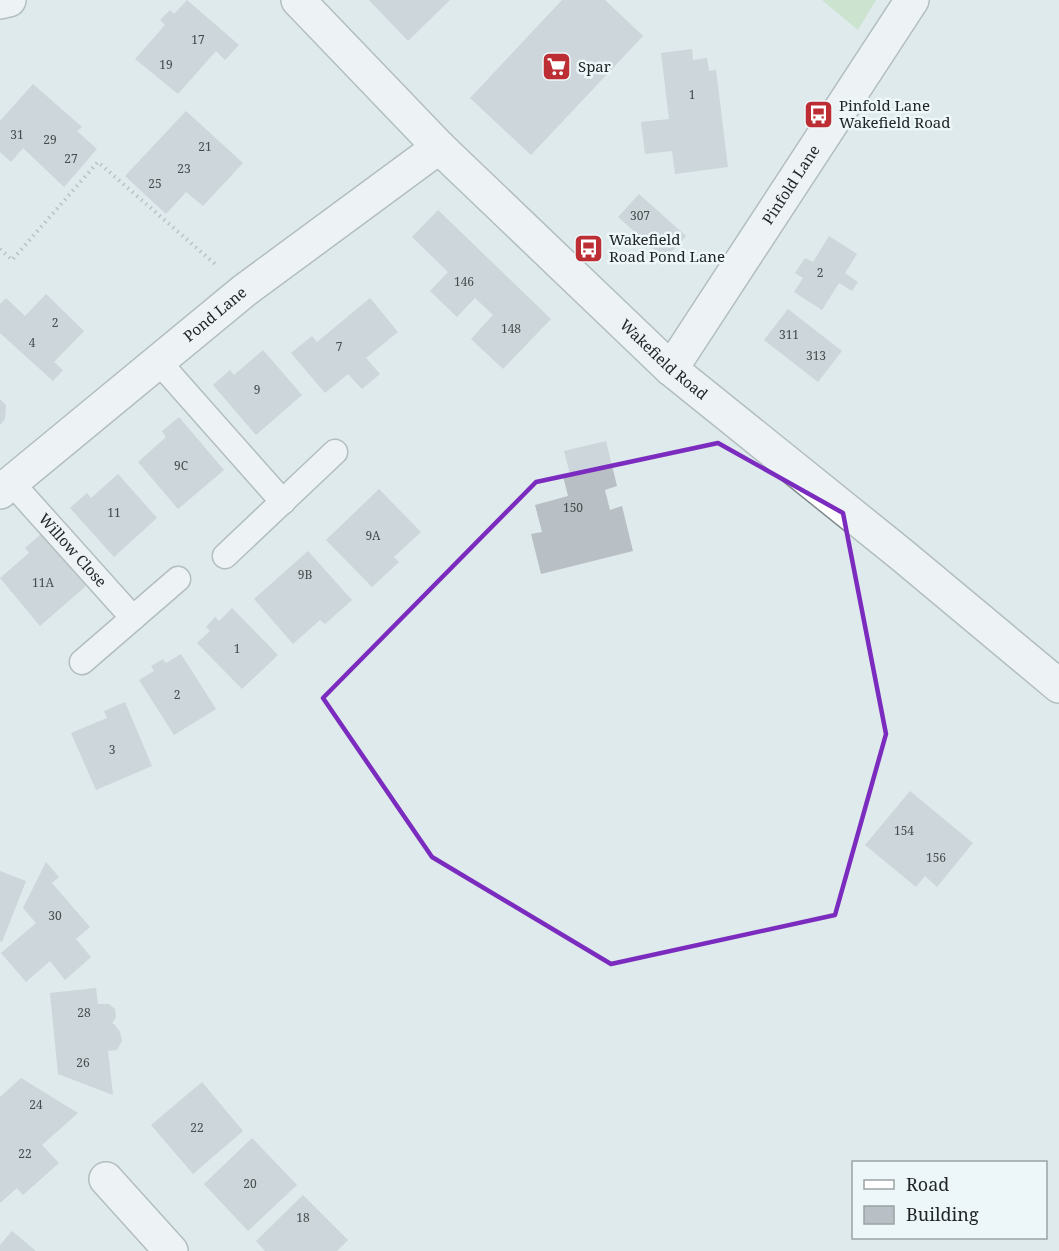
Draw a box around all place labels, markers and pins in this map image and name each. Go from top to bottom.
supermarket icon: Spar [541,51,573,83]
place label: Spar [578,56,611,76]
place label: Pinfold Lane Wakefield Road [839,95,950,132]
bus stop icon: Pinfold Lane Wakefield Road [802,99,834,131]
place label: Wakefield Road Pond Lane [609,229,725,266]
bus stop icon: Wakefield Road Pond Lane [572,233,604,265]

